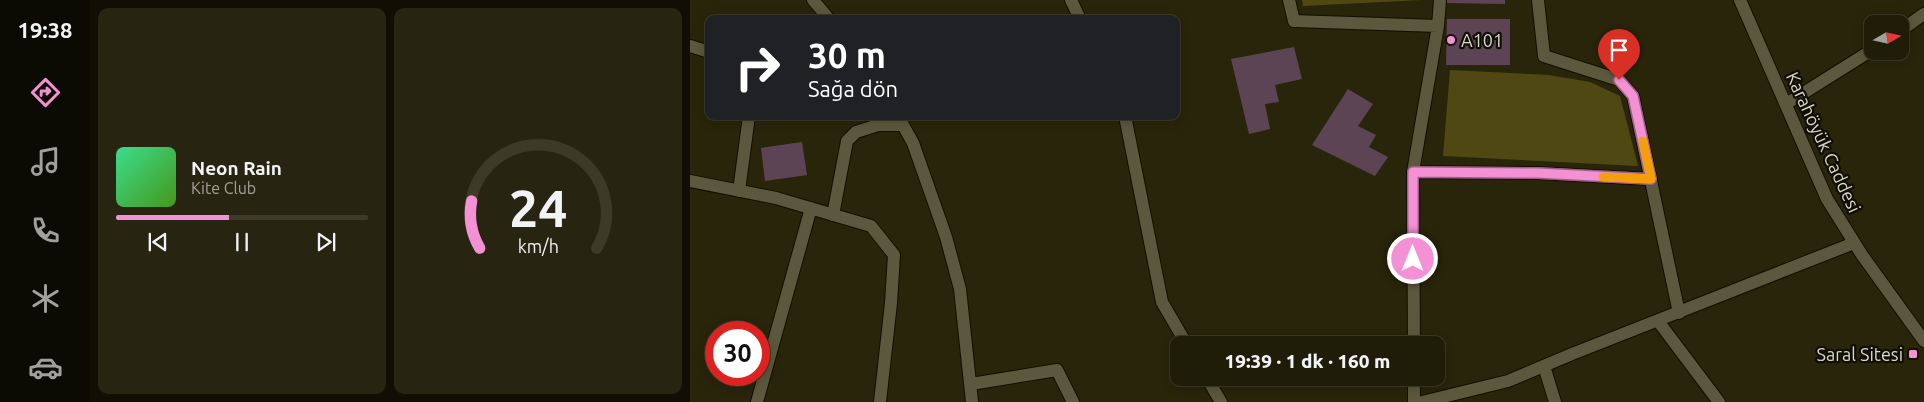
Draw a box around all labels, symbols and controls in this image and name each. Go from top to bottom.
north arrow [1864,15,1909,60]
map controls [1864,15,1909,60]
text: 19:38 [17,17,73,42]
pin [1598,29,1640,80]
place label: A101 [1461,30,1503,50]
marker: A101 [1445,34,1457,46]
icon: right [725,35,790,100]
text: 30 m [808,35,886,75]
icon: arrive [1605,36,1633,64]
street label: Karahöyük Caddesi [1783,69,1865,215]
icon: directions [28,75,63,110]
text: Sağa dön [808,76,898,101]
icon: music [28,144,63,179]
text: Neon Rain [191,157,282,179]
text: Kite Club [191,179,256,197]
text: 24 [509,179,567,237]
icon: phone [28,213,63,248]
icon: previous [144,228,172,256]
icon: pause [228,228,256,256]
icon: next [312,228,340,256]
position arrow [1386,232,1438,284]
text: km/h [517,236,559,256]
icon: climate [28,281,63,316]
speed limit sign: 30 [705,321,770,386]
place label: Saral Sitesi [1816,344,1903,364]
marker: Saral Sitesi [1907,348,1919,360]
icon: car [28,350,63,385]
text: 19:39 · 1 dk · 160 m [1225,350,1390,372]

